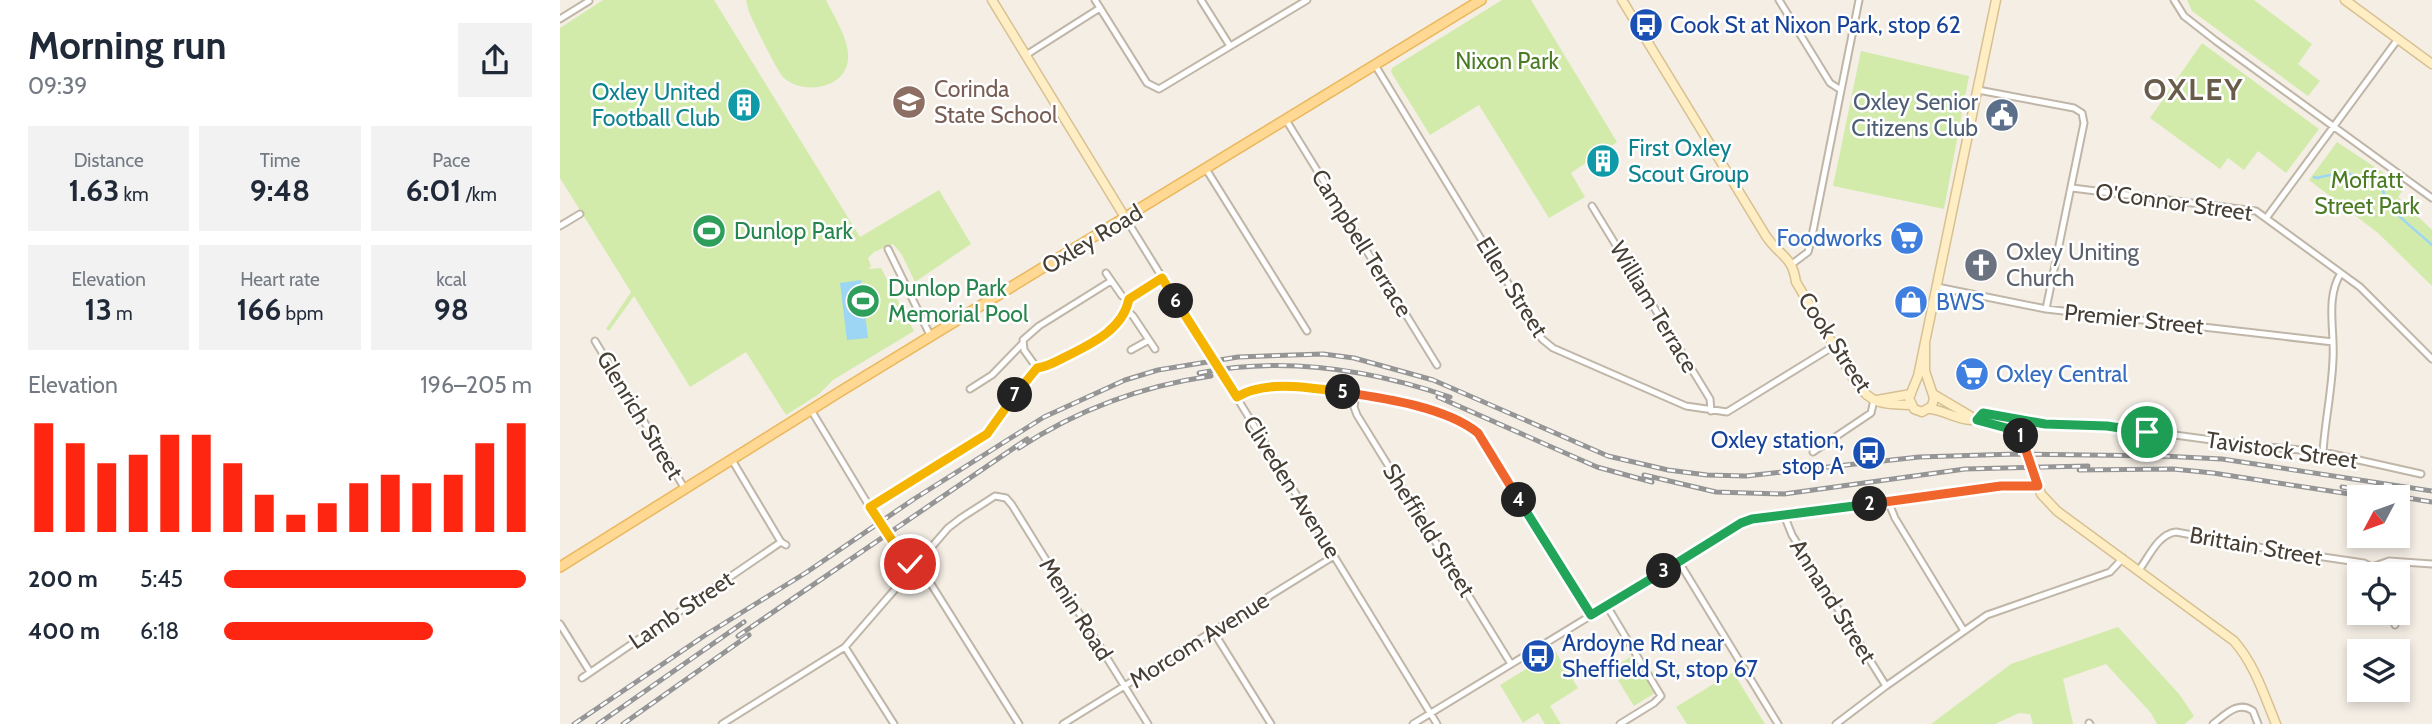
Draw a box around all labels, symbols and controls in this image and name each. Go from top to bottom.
bus stop icon: Cook St at Nixon Park, stop 62 [1627,6,1665,44]
place label: Cook St at Nixon Park, stop 62 [1670,11,1961,39]
text: Morning run [28,22,227,69]
button: share [458,23,532,97]
park label: Nixon Park [1455,47,1559,75]
district label: OXLEY [2144,71,2244,108]
text: 09:39 [28,72,87,100]
place label: Corinda State School [934,75,1058,129]
place label: Oxley United Football Club [592,78,720,132]
school or university icon: Corinda State School [890,83,928,121]
building icon: Oxley United Football Club [725,86,763,124]
place label: Oxley Senior Citizens Club [1851,88,1979,142]
public building icon: Oxley Senior Citizens Club [1983,96,2021,134]
place label: First Oxley Scout Group [1628,134,1749,188]
building icon: First Oxley Scout Group [1584,142,1622,180]
text: Distance [74,149,144,172]
text: Time [260,149,300,172]
text: Pace [432,149,470,172]
street label: Campbell Terrace [1305,164,1419,322]
park label: Moffatt Street Park [2314,166,2421,220]
text: 1.63 [69,172,119,209]
text: 9:48 [250,172,310,209]
text: 6:01 [406,172,461,209]
street label: O'Connor Street [2094,177,2254,227]
text: km [119,183,149,206]
text: /km [461,183,497,206]
street label: Oxley Road [1037,198,1147,280]
sports icon: Dunlop Park [690,212,728,250]
place label: Dunlop Park [734,217,854,245]
supermarket icon: Foodworks [1888,219,1926,257]
place label: Foodworks [1777,224,1882,252]
street label: Ellen Street [1470,232,1554,342]
street label: William Terrace [1604,236,1704,378]
place label: Oxley Uniting Church [2006,238,2140,292]
church icon: Oxley Uniting Church [1962,246,2000,284]
text: Elevation [72,268,146,291]
text: Heart rate [240,268,320,291]
text: kcal [436,268,466,291]
place label: Dunlop Park Memorial Pool [888,274,1029,328]
sports icon: Dunlop Park Memorial Pool [844,282,882,320]
shop icon: BWS [1892,283,1930,321]
pin: 6 [1158,284,1194,318]
street label: Cook Street [1792,287,1878,398]
place label: BWS [1936,288,1985,316]
text: 6 [1170,289,1181,312]
text: 13 [85,291,112,328]
text: 166 [237,291,281,328]
text: 98 [434,291,469,328]
street label: Premier Street [2063,298,2205,340]
text: m [112,302,133,325]
text: bpm [281,302,323,325]
street label: Glenrich Street [591,346,689,484]
supermarket icon: Oxley Central [1953,355,1991,393]
place label: Oxley Central [1996,360,2128,388]
text: Elevation [28,371,118,399]
text: 196–205 m [420,371,532,399]
pin: 5 [1326,374,1360,410]
pin: 7 [998,378,1032,412]
text: 5 [1337,380,1348,403]
text: 7 [1010,383,1019,406]
pin [2117,402,2177,462]
street label: Cliveden Avenue [1237,411,1347,564]
icon: arrive [2128,413,2166,451]
pin: 1 [2004,418,2038,453]
text: 1 [2017,424,2024,447]
place label: Oxley station, stop A [1711,426,1844,480]
street label: Tavistock Street [2205,426,2360,475]
bus stop icon: Oxley station, stop A [1850,434,1888,472]
street label: Sheffield Street [1377,458,1481,602]
pin: 4 [1502,482,1536,518]
north arrow [2347,485,2410,548]
map controls [2347,485,2410,702]
pin: 2 [1852,486,1888,522]
text: 4 [1513,488,1524,511]
text: 2 [1864,492,1875,515]
street label: Brittain Street [2187,521,2325,571]
pin [880,534,940,594]
street label: Annand Street [1784,534,1882,668]
icon: check [891,545,929,583]
street label: Menin Road [1033,552,1119,666]
pin: 3 [1646,554,1682,588]
text: 3 [1658,559,1669,582]
button: locate [2347,562,2410,625]
text: 200 m [28,565,98,593]
text: 5:45 [140,565,183,593]
street label: Lamb Street [624,565,739,655]
street label: Morcom Avenue [1124,586,1274,694]
text: 400 m [28,617,100,645]
text: 6:18 [140,617,179,645]
place label: Ardoyne Rd near Sheffield St, stop 67 [1562,629,1758,683]
bus stop icon: Ardoyne Rd near Sheffield St, stop 67 [1519,637,1557,675]
button: layers [2347,639,2410,702]

